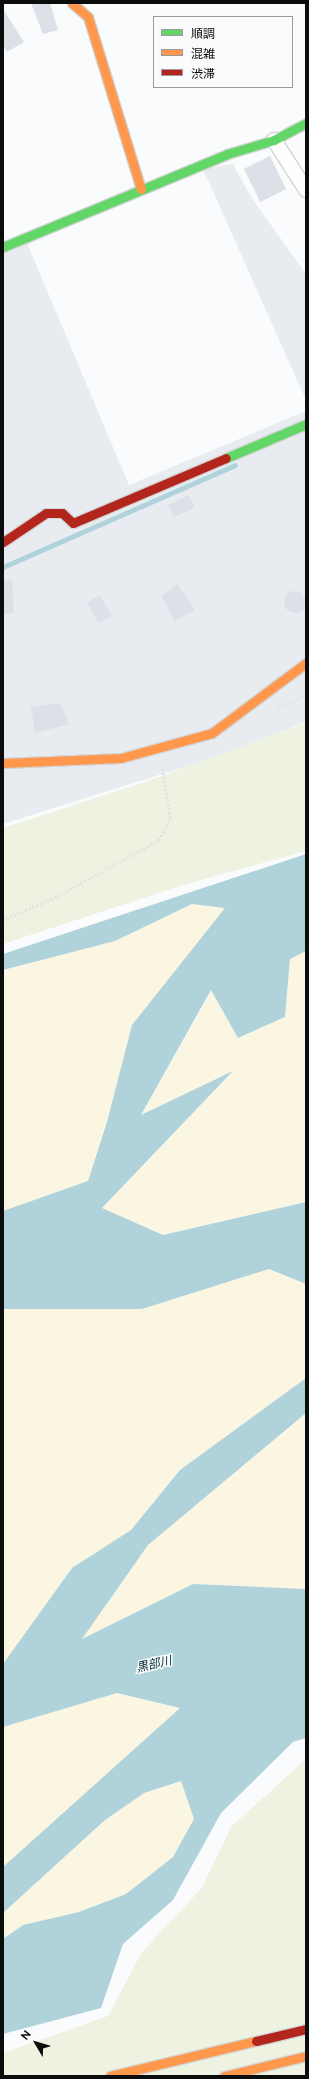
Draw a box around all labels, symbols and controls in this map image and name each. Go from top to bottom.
legend [153,16,293,88]
text: 順調 [191,27,215,41]
text: 混雑 [191,47,215,61]
text: 渋滞 [191,67,215,81]
water label: 黒部川 [135,1654,173,1676]
north arrow [16,2023,56,2063]
text: N [18,2028,34,2043]

